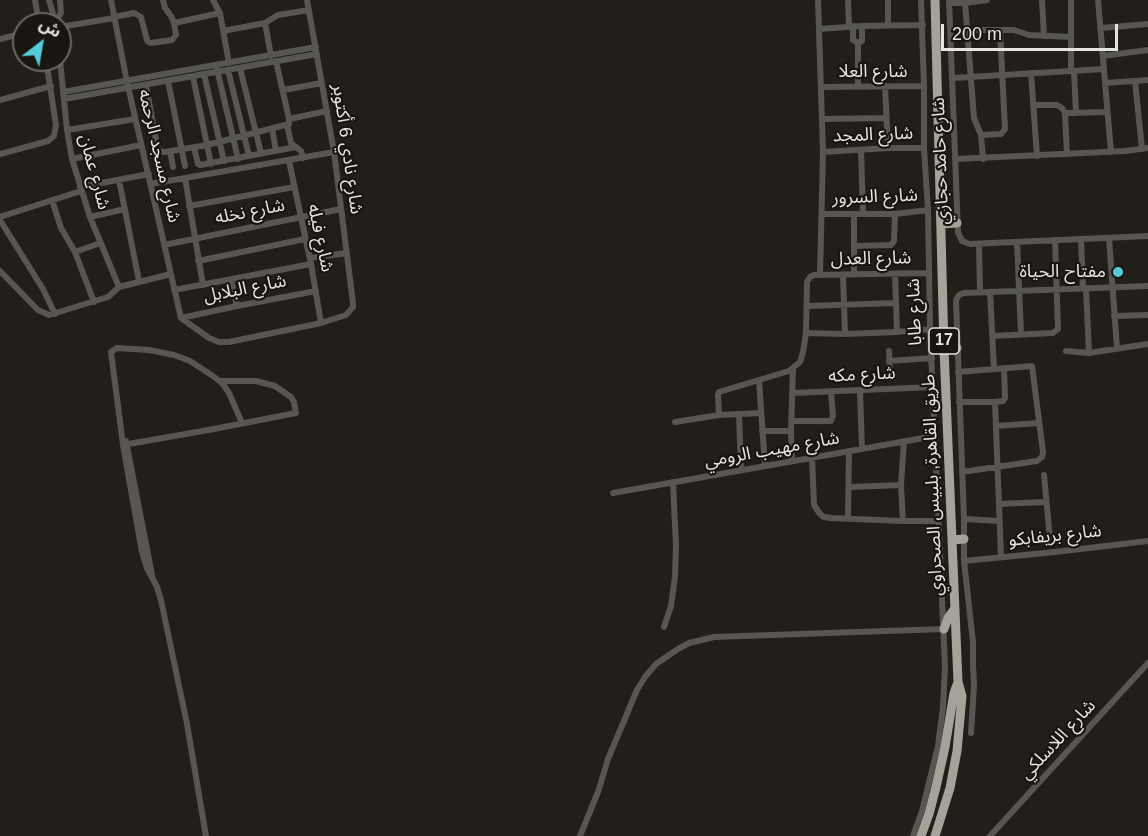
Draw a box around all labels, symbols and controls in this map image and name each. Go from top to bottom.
north arrow [12,12,72,72]
scale bar [944,12,1121,50]
text: ش [37,15,64,41]
text: 200 m [952,24,1002,44]
street label: شارع العلا [838,61,908,83]
street label: شارع نادي 6 أكتوبر [327,83,367,215]
street label: شارع مسجد الرحمه [133,87,185,225]
street label: شارع حامد حجازي [928,97,954,225]
street label: شارع المجد [832,123,914,147]
street label: شارع عمان [74,132,114,212]
street label: شارع السرور [832,185,918,209]
street label: شارع نخله [213,195,287,229]
street label: شارع فيله [302,202,338,274]
street label: شارع العدل [831,247,911,271]
place label: مفتاح الحياة [1020,261,1106,283]
marker: مفتاح الحياة [1111,265,1125,279]
street label: شارع البلابل [202,270,288,308]
street label: شارع طابا [903,278,927,346]
road number: 17 [929,328,959,354]
street label: شارع مكه [828,362,896,388]
street label: طريق القاهرة, بلبيس الصحراوي [918,374,948,596]
street label: شارع مهيب الرومي [703,427,841,473]
street label: شارع بريفابكو [1007,520,1103,552]
street label: شارع اللاسلكي [1015,695,1101,785]

